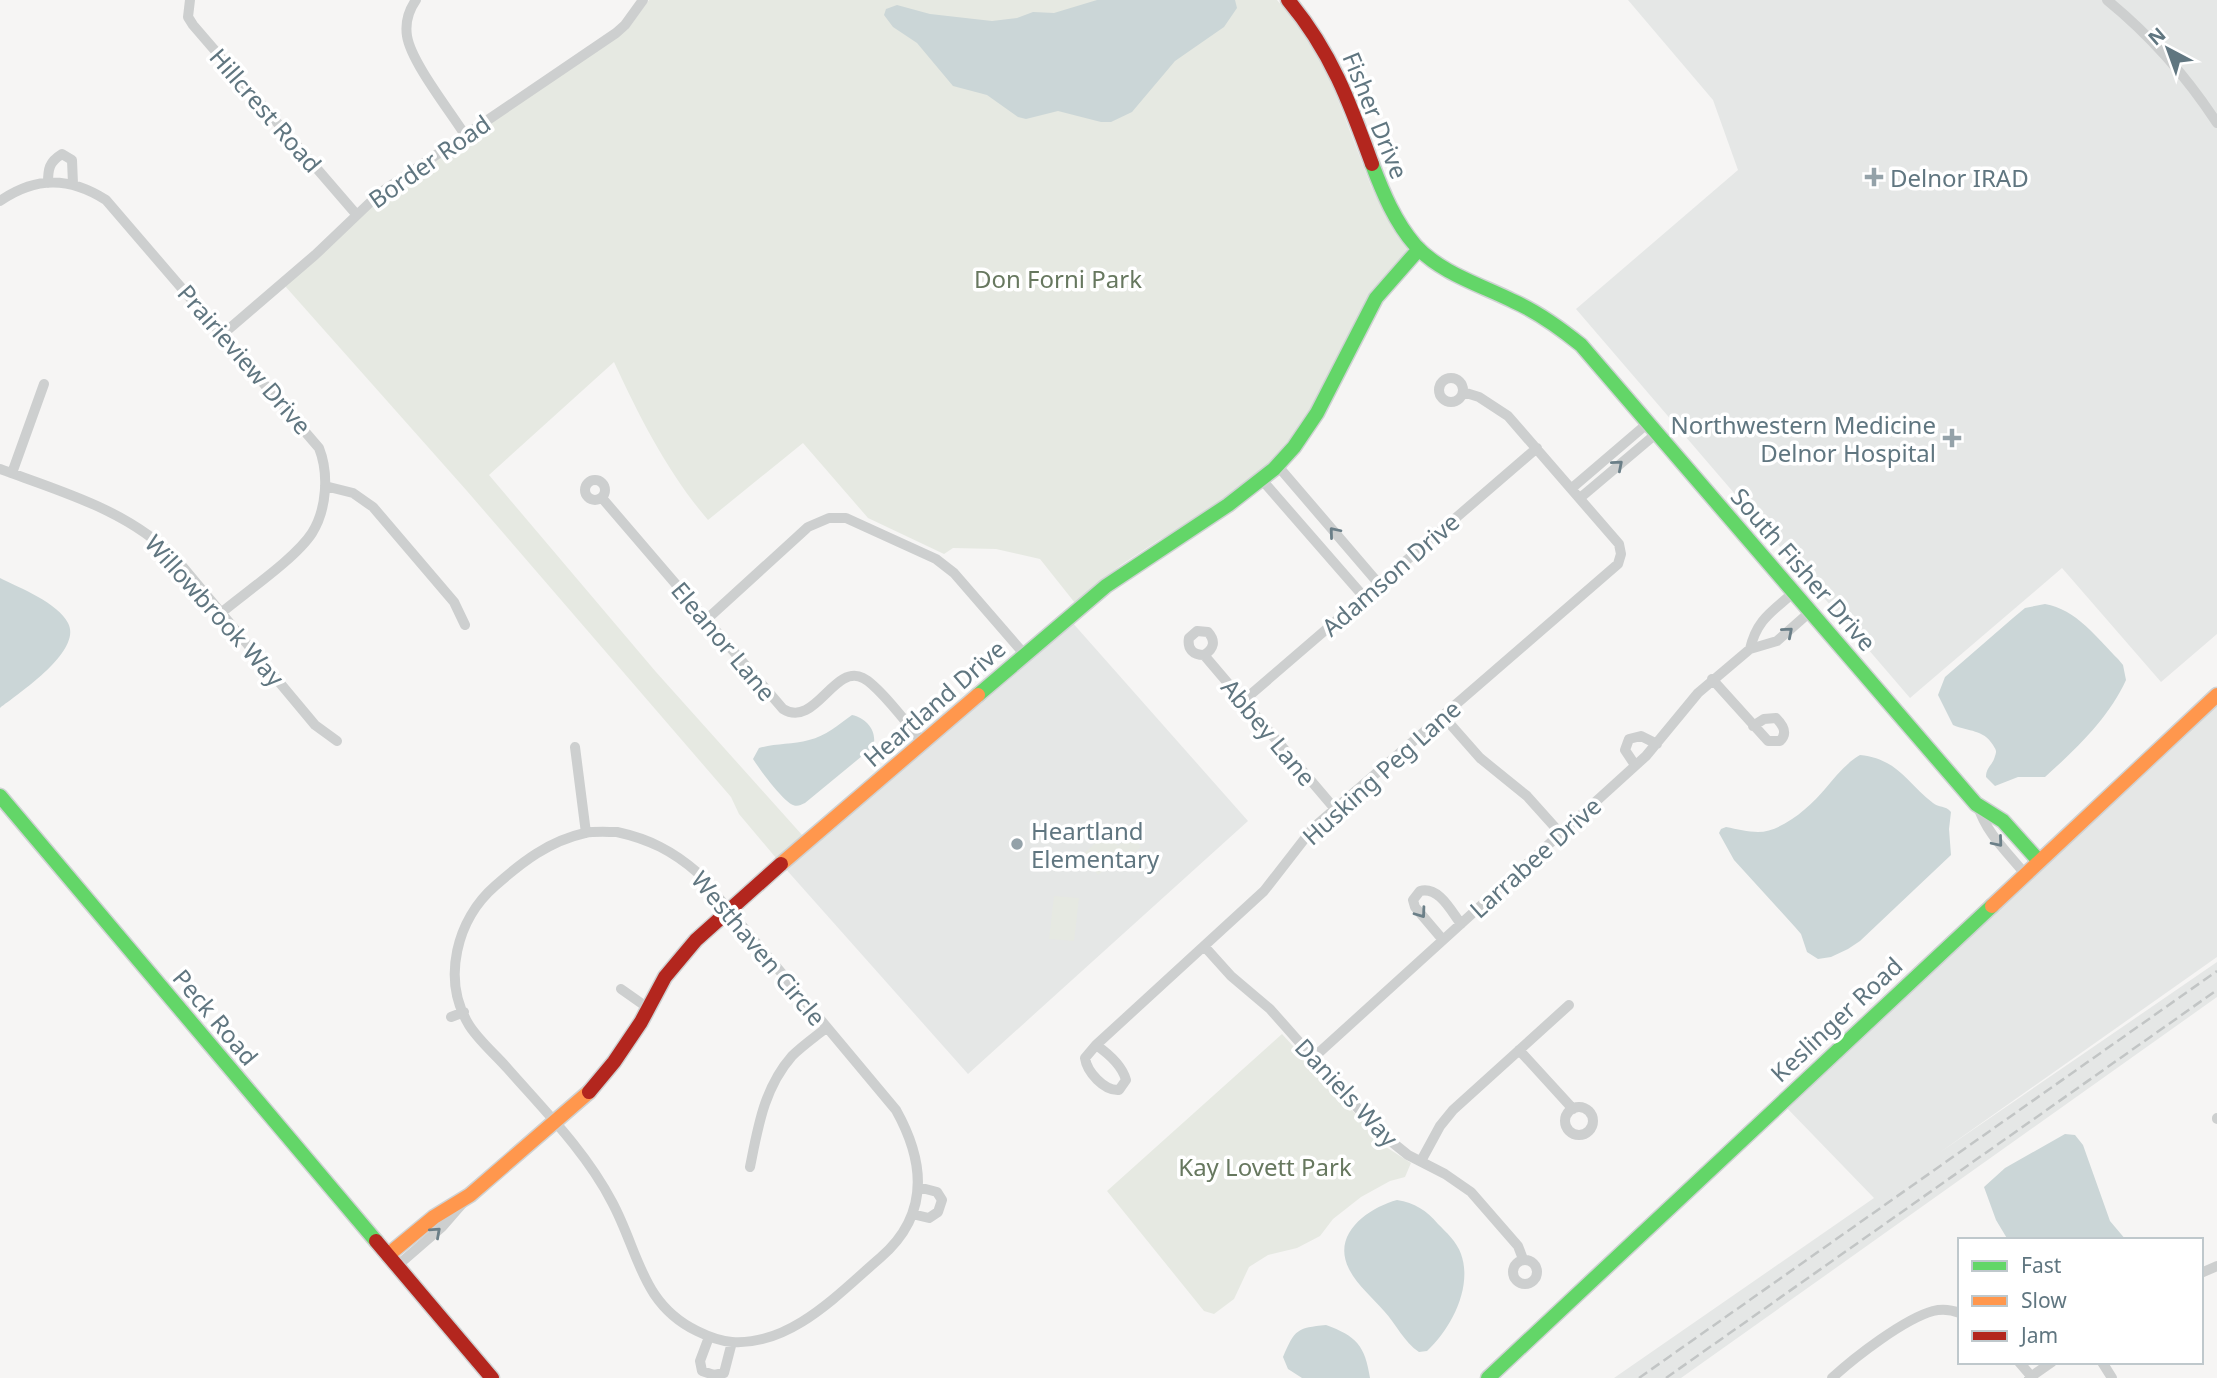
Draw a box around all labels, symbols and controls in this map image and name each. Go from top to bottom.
north arrow [2133,14,2203,84]
text: N [2142,21,2171,51]
street label: Hillcrest Road [203,41,329,179]
street label: Fisher Drive [1336,47,1416,183]
street label: Border Road [362,107,496,215]
place label: Delnor IRAD [1890,161,2029,194]
marker: Delnor IRAD [1864,167,1884,187]
park label: Don Forni Park [974,262,1142,295]
street label: Prairieview Drive [171,277,319,441]
place label: Northwestern Medicine Delnor Hospital [1670,408,1936,469]
marker: Northwestern Medicine Delnor Hospital [1942,428,1962,448]
one-way arrow [1610,461,1623,473]
street label: South Fisher Drive [1724,480,1884,658]
street label: Adamson Drive [1314,505,1466,643]
street label: Willowbrook Way [138,527,293,694]
one-way arrow [1330,528,1342,541]
street label: Eleanor Lane [664,574,784,708]
one-way arrow [1780,628,1793,640]
street label: Heartland Drive [856,632,1012,774]
street label: Abbey Lane [1214,671,1324,793]
street label: Husking Peg Lane [1295,692,1467,852]
street label: Larrabee Drive [1462,789,1608,925]
place label: Heartland Elementary [1031,814,1160,875]
one-way arrow [1990,834,2003,846]
marker: Heartland Elementary [1009,836,1025,852]
street label: Westhaven Circle [684,864,834,1032]
one-way arrow [1413,906,1425,918]
street label: Keslinger Road [1763,949,1909,1089]
street label: Peck Road [166,962,266,1072]
street label: Daniels Way [1288,1031,1406,1154]
park label: Kay Lovett Park [1178,1150,1352,1183]
one-way arrow [428,1228,441,1241]
legend [1958,1238,2203,1364]
text: Fast [2021,1251,2062,1279]
text: Slow [2021,1286,2067,1314]
text: Jam [2019,1321,2058,1349]

